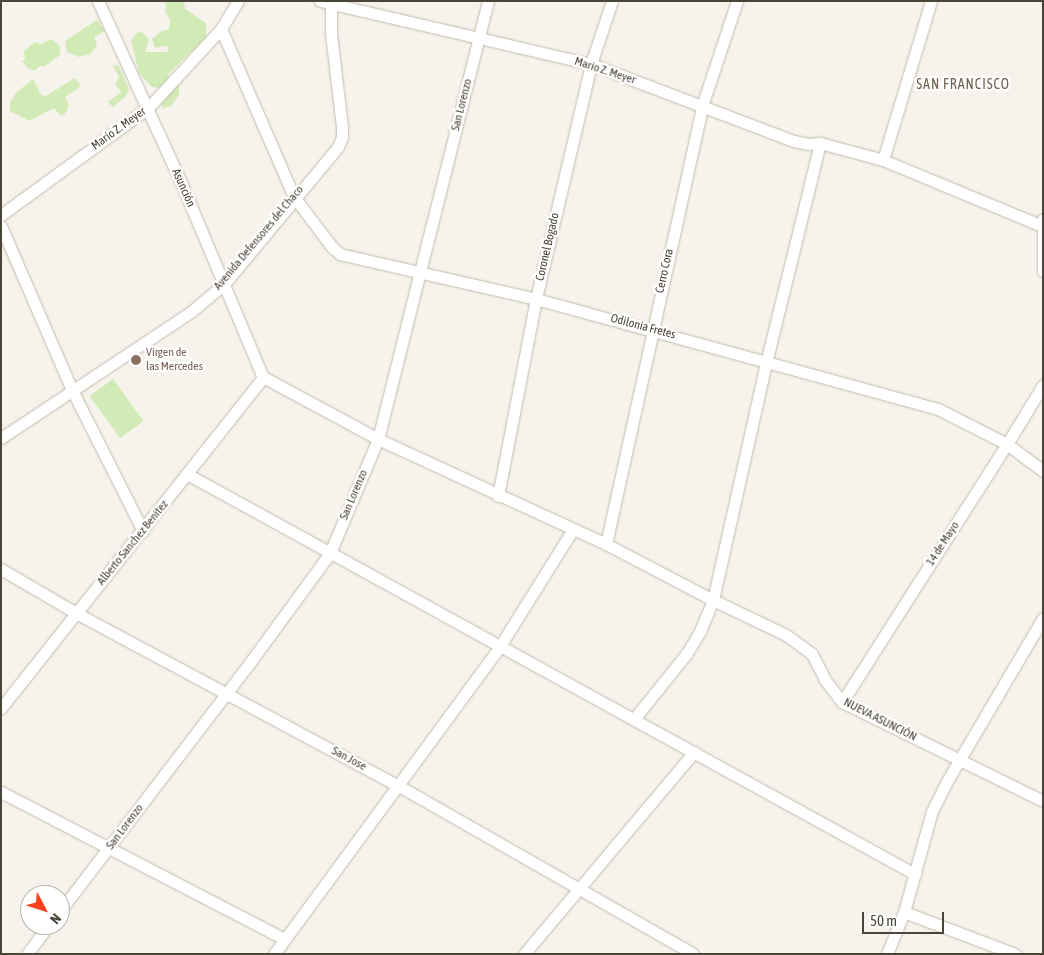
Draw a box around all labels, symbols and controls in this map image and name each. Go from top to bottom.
street label: Mario Z. Meyer [573,54,637,88]
district label: SAN FRANCISCO [915,76,1011,92]
street label: San Lorenzo [449,78,475,132]
street label: Mario Z. Meyer [89,104,149,154]
street label: Asunción [168,167,198,209]
street label: Avenida Defensores del Chaco [211,183,307,293]
street label: Coronel Bogado [533,212,563,282]
street label: Cerro Cora [653,247,677,295]
street label: Odilonia Fretes [609,311,677,343]
place label: Virgen de las Mercedes [146,346,203,374]
marker: Virgen de las Mercedes [130,354,142,366]
street label: San Lorenzo [337,468,371,522]
street label: Alberto Sanchez Benitez [94,498,172,588]
street label: 14 de Mayo [923,519,963,569]
street label: NUEVA ASUNCIÓN [841,695,919,745]
street label: San Jose [329,744,369,774]
street label: San Lorenzo [103,801,147,853]
north arrow [20,885,70,935]
scale bar [864,902,946,934]
text: N [47,911,65,927]
text: 50 m [870,912,897,929]

